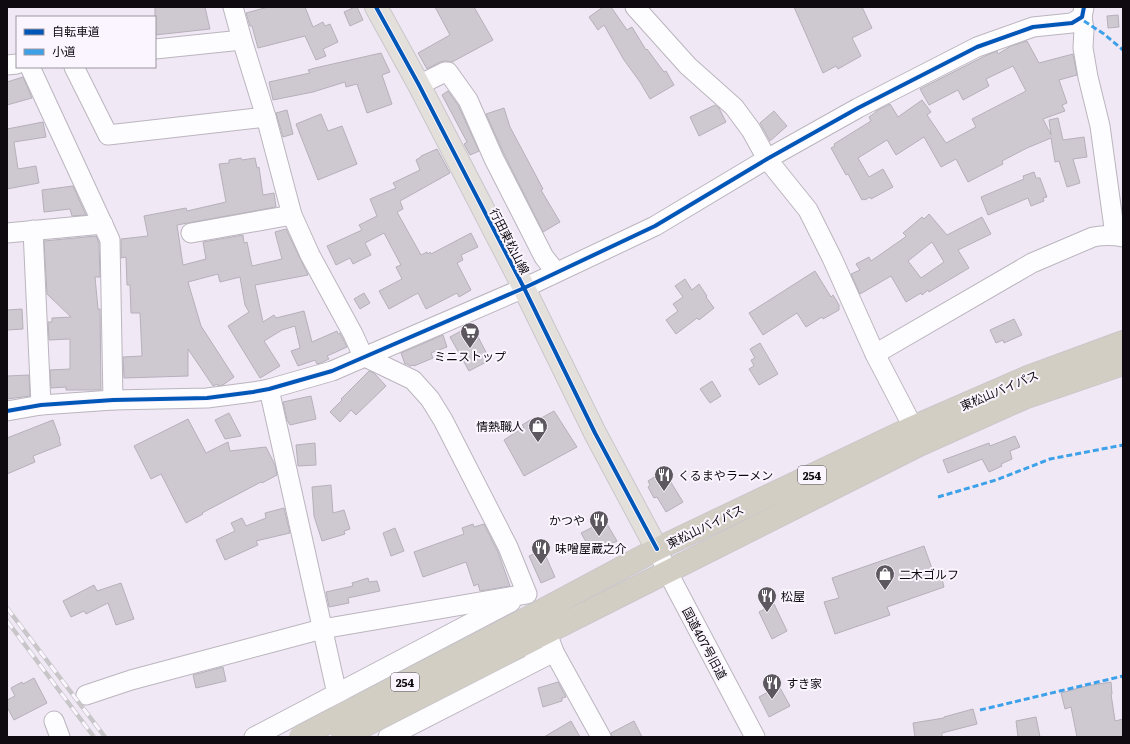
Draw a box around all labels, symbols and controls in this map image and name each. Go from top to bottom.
legend [16,16,156,68]
text: 自転車道 [52,22,100,40]
text: 小道 [52,42,76,60]
street label: 行田東松山線 [486,205,534,277]
supermarket icon: ミニストップ [459,321,481,349]
place label: ミニストップ [434,347,506,365]
street label: 東松山バイパス [957,365,1041,415]
shop icon: 情熱職人 [527,415,549,443]
place label: 情熱職人 [476,417,524,435]
restaurant icon: くるまやラーメン [653,464,675,492]
place label: くるまやラーメン [678,466,773,484]
road number: 254 [798,466,826,484]
street label: 東松山バイパス [663,500,747,552]
restaurant icon: かつや [588,509,610,537]
place label: かつや [549,511,585,529]
restaurant icon: 味噌屋蔵之介 [530,537,552,565]
place label: 味噌屋蔵之介 [555,539,627,557]
shop icon: 二木ゴルフ [874,563,896,591]
place label: 二木ゴルフ [899,565,959,583]
restaurant icon: 松屋 [756,585,778,613]
place label: 松屋 [781,587,805,605]
street label: 国道407号旧道 [678,604,732,682]
restaurant icon: すき家 [761,672,783,700]
road number: 254 [391,673,419,691]
place label: すき家 [786,674,822,692]

